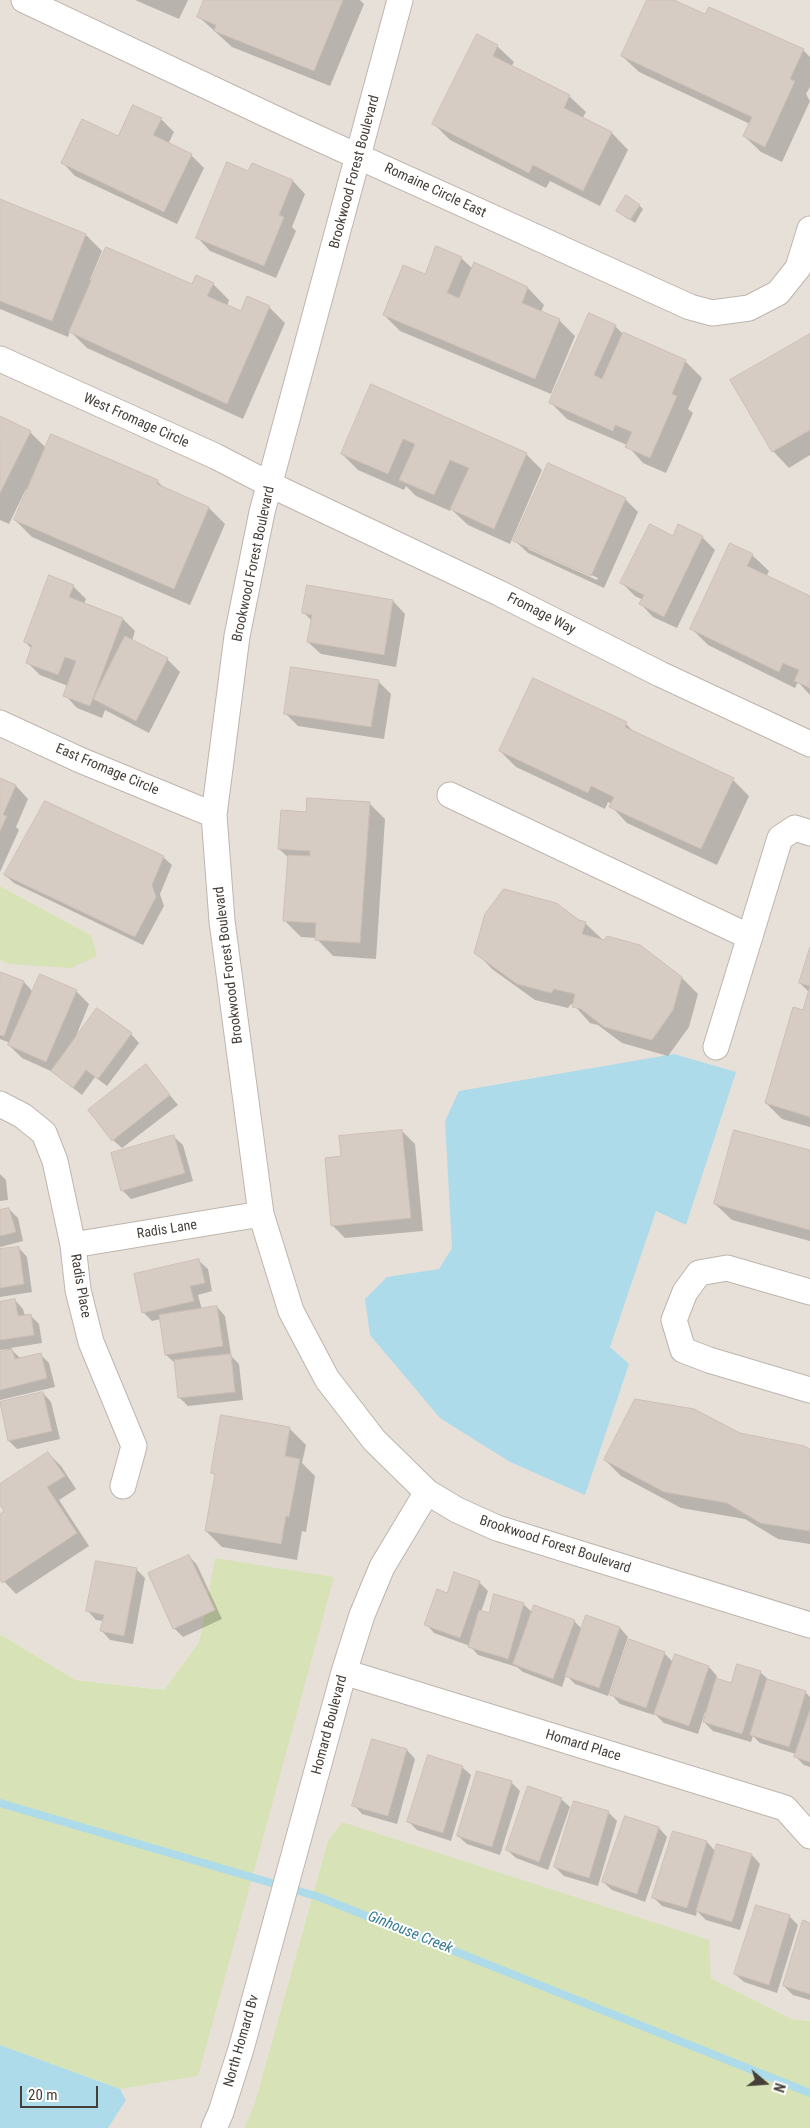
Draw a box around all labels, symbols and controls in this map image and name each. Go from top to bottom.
street label: Brookwood Forest Boulevard [326,93,384,251]
street label: Romaine Circle East [381,160,489,222]
street label: West Fromage Circle [81,390,191,452]
street label: Brookwood Forest Boulevard [229,485,279,643]
street label: Fromage Way [504,590,578,638]
street label: East Fromage Circle [53,741,161,799]
street label: Brookwood Forest Boulevard [211,885,247,1045]
street label: Radis Lane [136,1217,198,1243]
street label: Radis Place [66,1253,94,1319]
street label: Brookwood Forest Boulevard [477,1513,633,1577]
street label: Homard Boulevard [309,1674,351,1776]
street label: Homard Place [543,1727,623,1765]
water label: Ginhouse Creek [365,1908,455,1958]
street label: North Homard Bv [221,1993,263,2089]
north arrow [740,2058,790,2108]
scale bar [22,2076,100,2108]
text: N [770,2081,788,2094]
text: 20 m [28,2086,58,2104]

